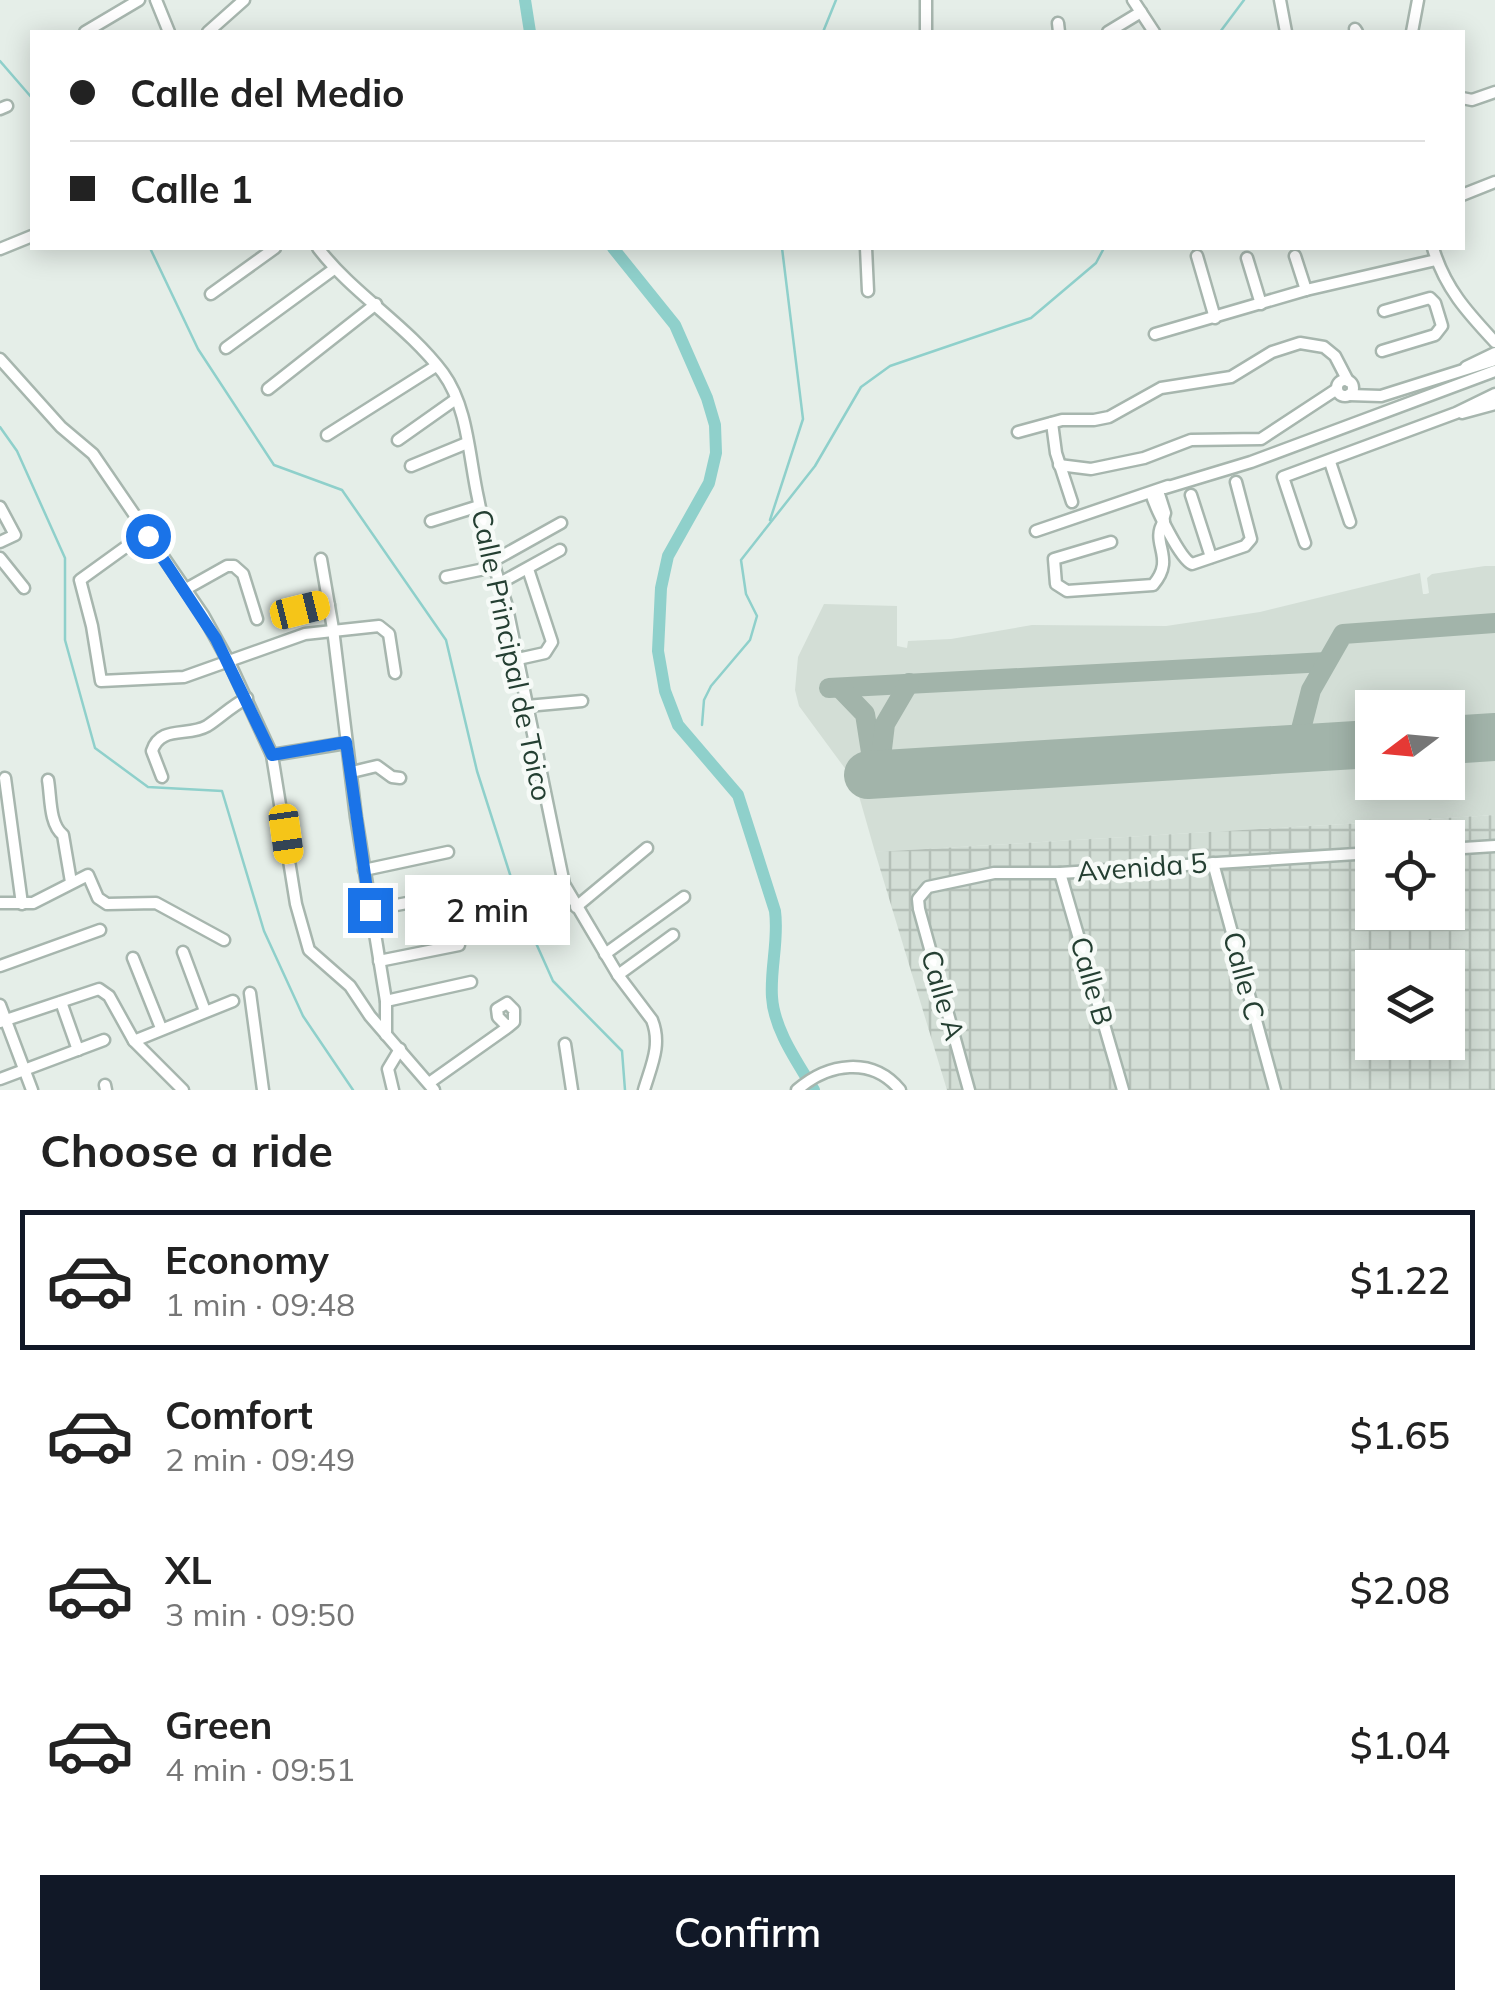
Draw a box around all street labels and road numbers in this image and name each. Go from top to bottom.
street label: Calle Principal de Toico [464,506,560,804]
street label: Avenida 5 [1076,844,1208,889]
street label: Calle C [1216,928,1273,1024]
street label: Calle B [1063,933,1122,1029]
street label: Calle A [914,946,973,1044]

